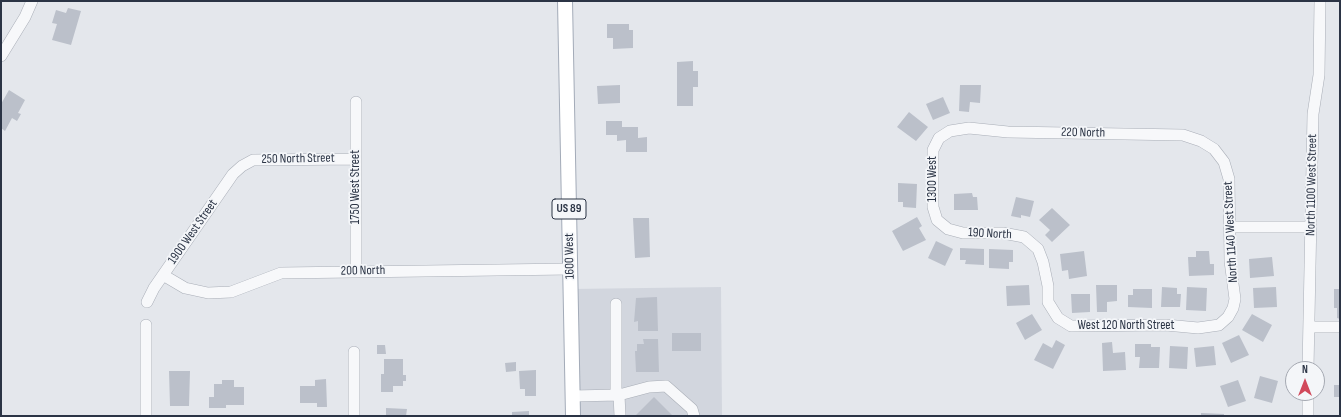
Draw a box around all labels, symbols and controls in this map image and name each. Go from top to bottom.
street label: 220 North [1061,125,1105,141]
street label: North 1100 West Street [1303,134,1321,236]
street label: 1750 West Street [348,150,364,224]
street label: 250 North Street [261,151,335,167]
street label: 1300 West [925,156,941,202]
street label: North 1140 West Street [1221,181,1241,283]
street label: 1900 West Street [165,197,221,267]
road number: US 89 [552,199,586,219]
street label: 190 North [968,225,1012,243]
street label: 1600 West [562,233,578,279]
street label: 200 North [341,263,385,279]
street label: West 120 North Street [1077,318,1175,334]
north arrow [1285,361,1325,401]
text: N [1302,363,1308,376]

